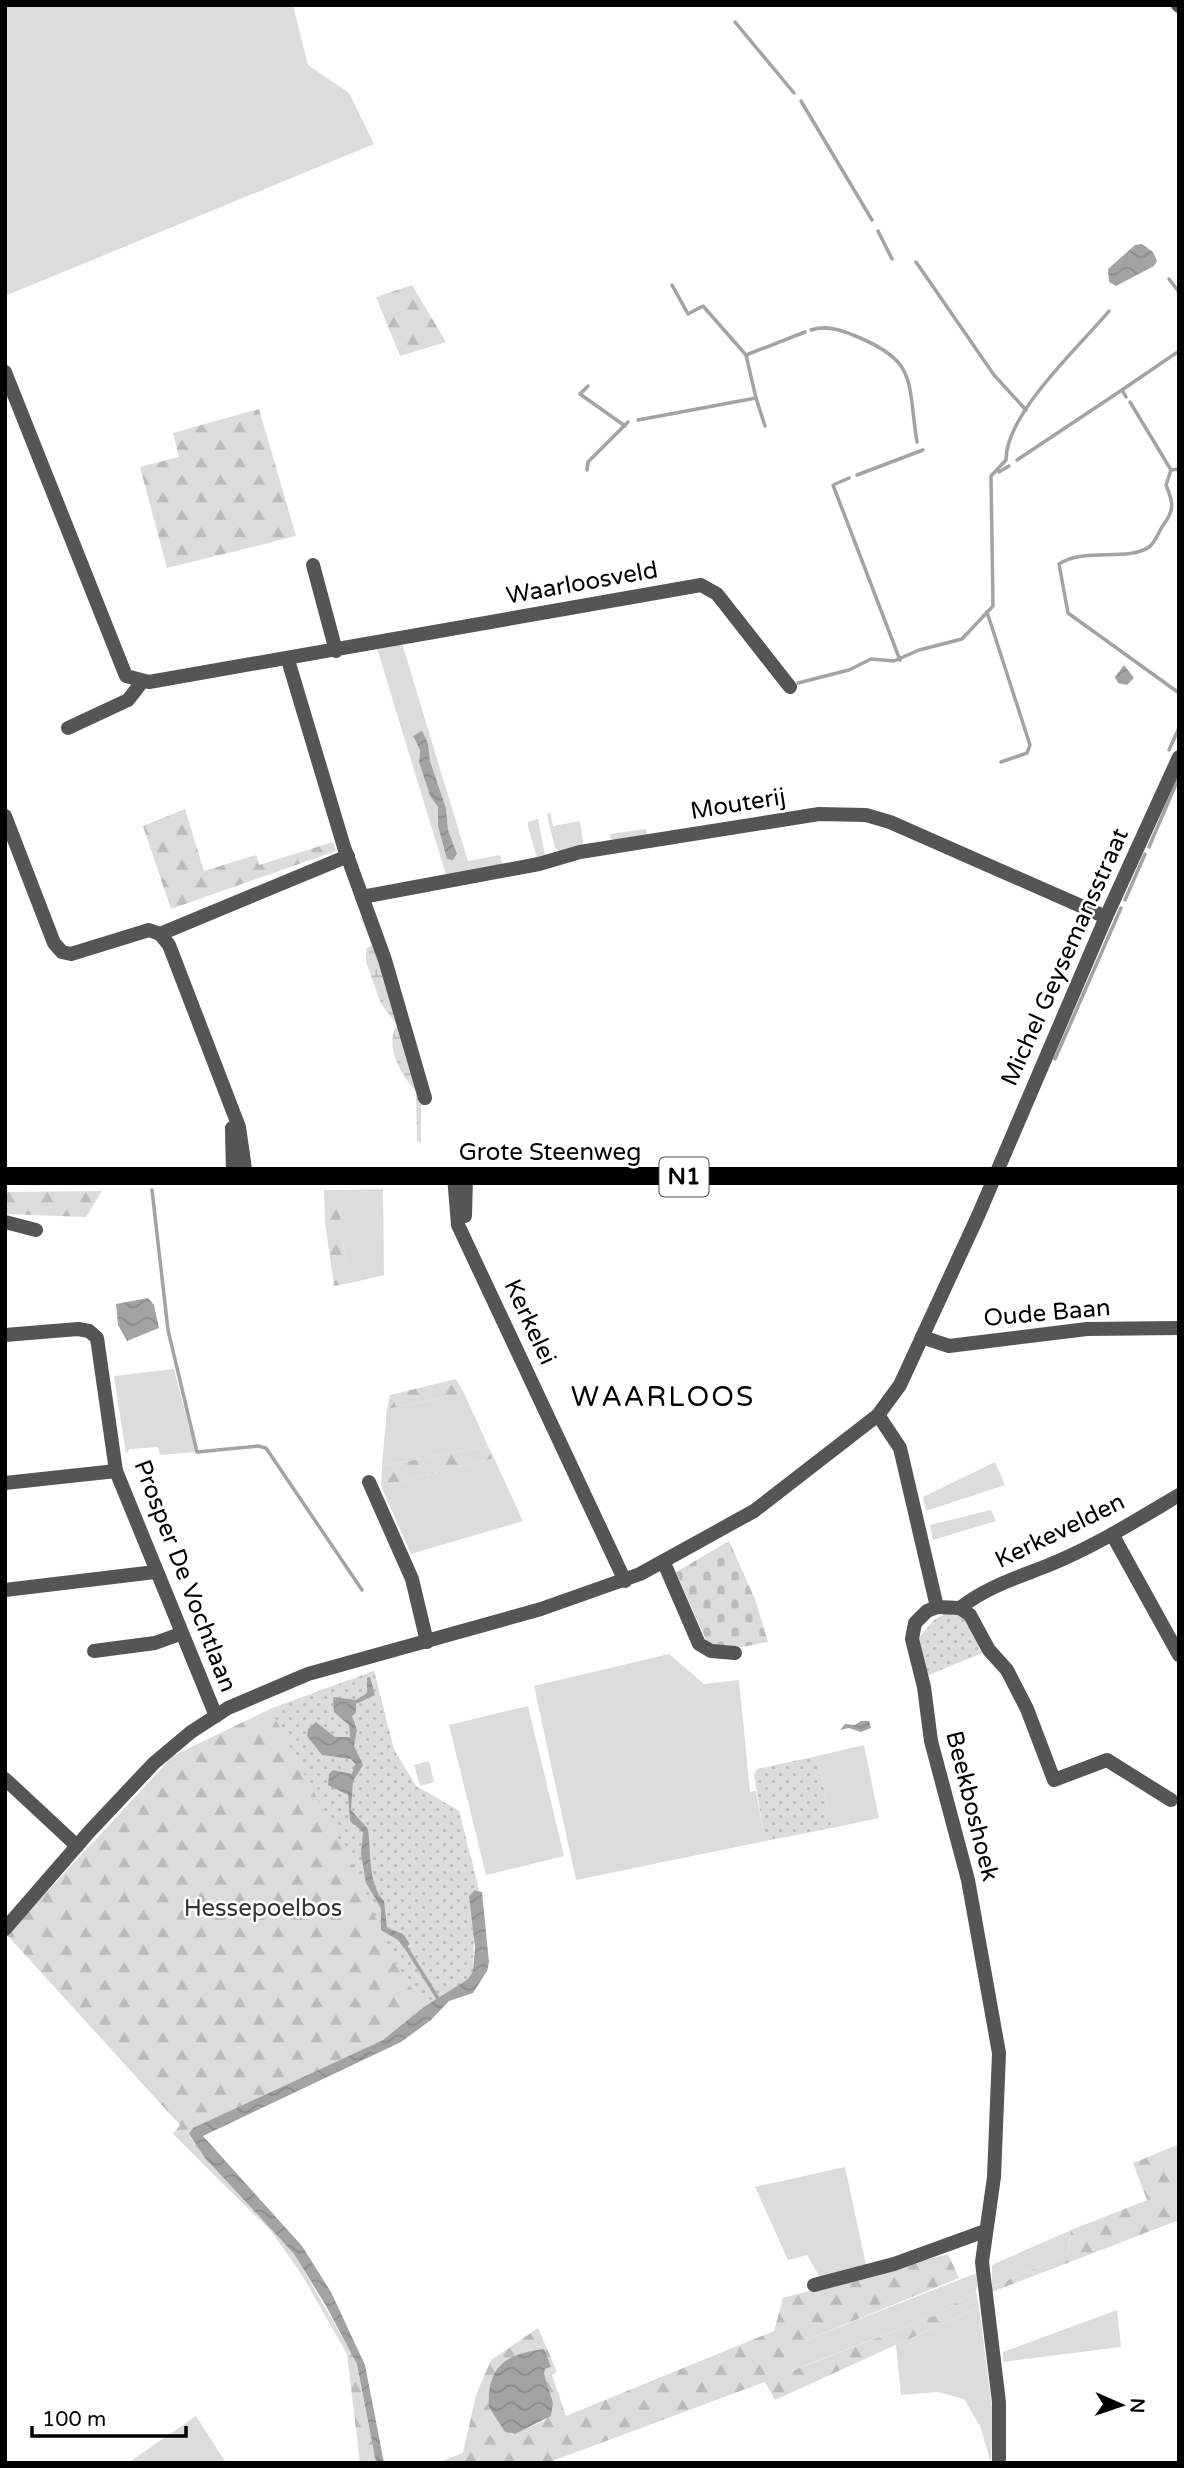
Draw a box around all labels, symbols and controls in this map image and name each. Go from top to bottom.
street label: Waarloosveld [504,555,660,611]
street label: Mouterij [688,782,788,826]
street label: Michel Geysemansstraat [995,824,1135,1090]
street label: Grote Steenweg [459,1138,641,1167]
road number: N1 [660,1158,708,1196]
street label: Kerkelei [498,1275,562,1369]
street label: Oude Baan [982,1293,1112,1333]
district label: WAARLOOS [571,1380,755,1414]
street label: Prosper De Vochtlaan [127,1456,243,1696]
street label: Kerkevelden [990,1487,1130,1575]
street label: Beekboshoek [939,1728,1005,1884]
park label: Hessepoelbos [184,1894,342,1923]
north arrow [1086,2370,1156,2440]
scale bar [32,2394,186,2438]
text: N [1126,2398,1148,2414]
text: 100 m [42,2407,106,2432]

